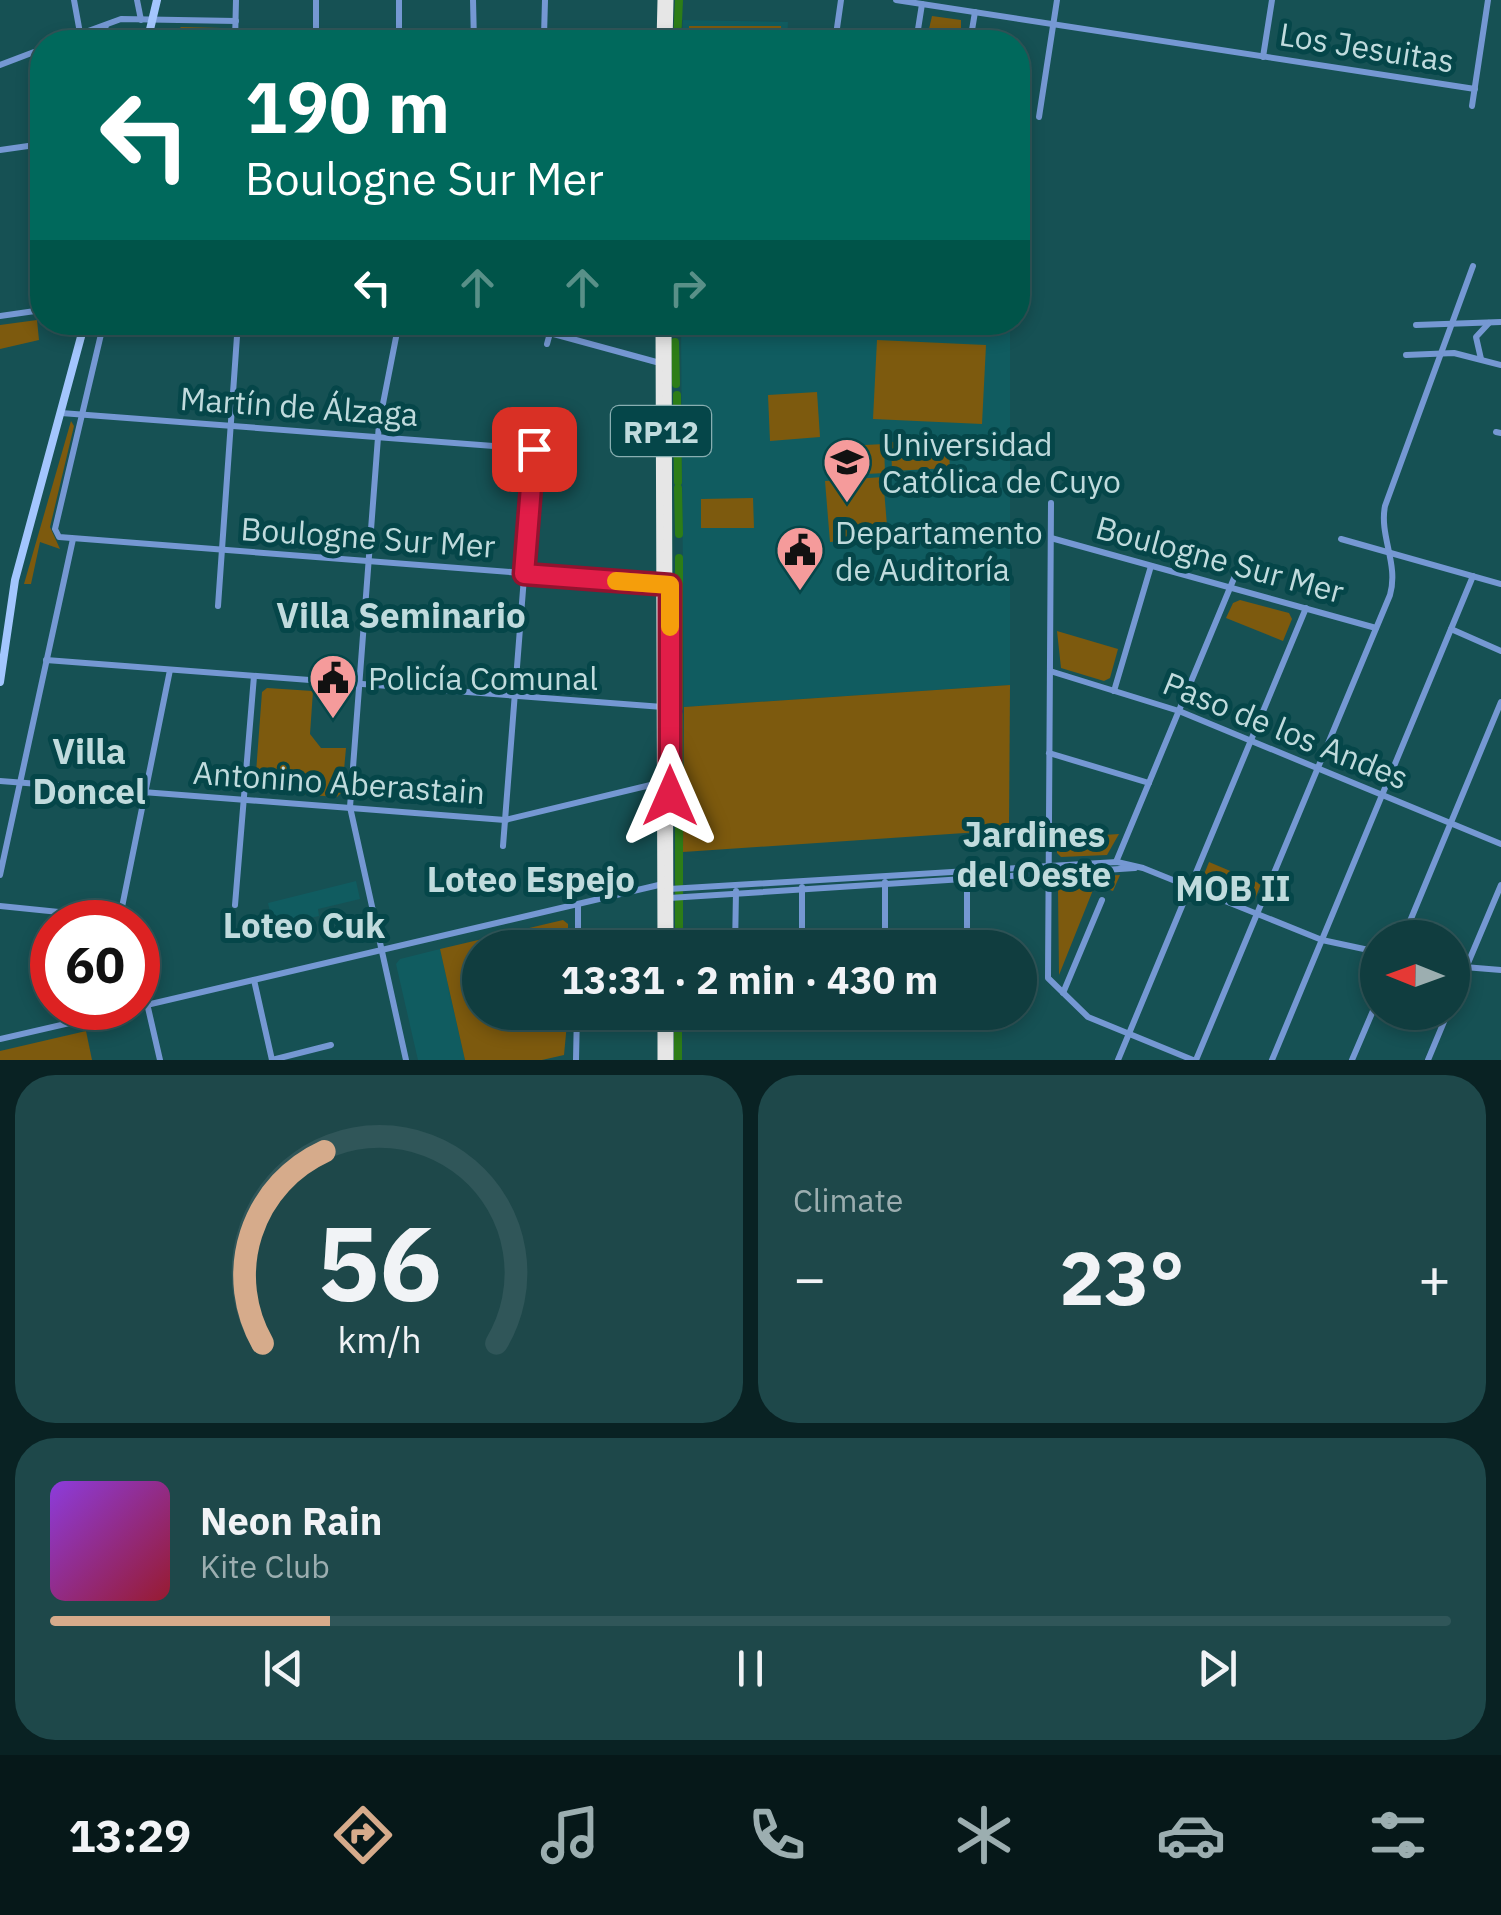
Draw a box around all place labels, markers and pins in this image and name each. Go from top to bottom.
pin [492,407,577,492]
place label: Universidad Católica de Cuyo [882,423,1121,502]
school or university icon: Universidad Católica de Cuyo [821,436,873,504]
place label: Departamento de Auditoría [835,511,1043,590]
public building icon: Departamento de Auditoría [774,524,826,592]
public building icon: Policía Comunal [307,652,359,720]
place label: Policía Comunal [368,657,598,699]

